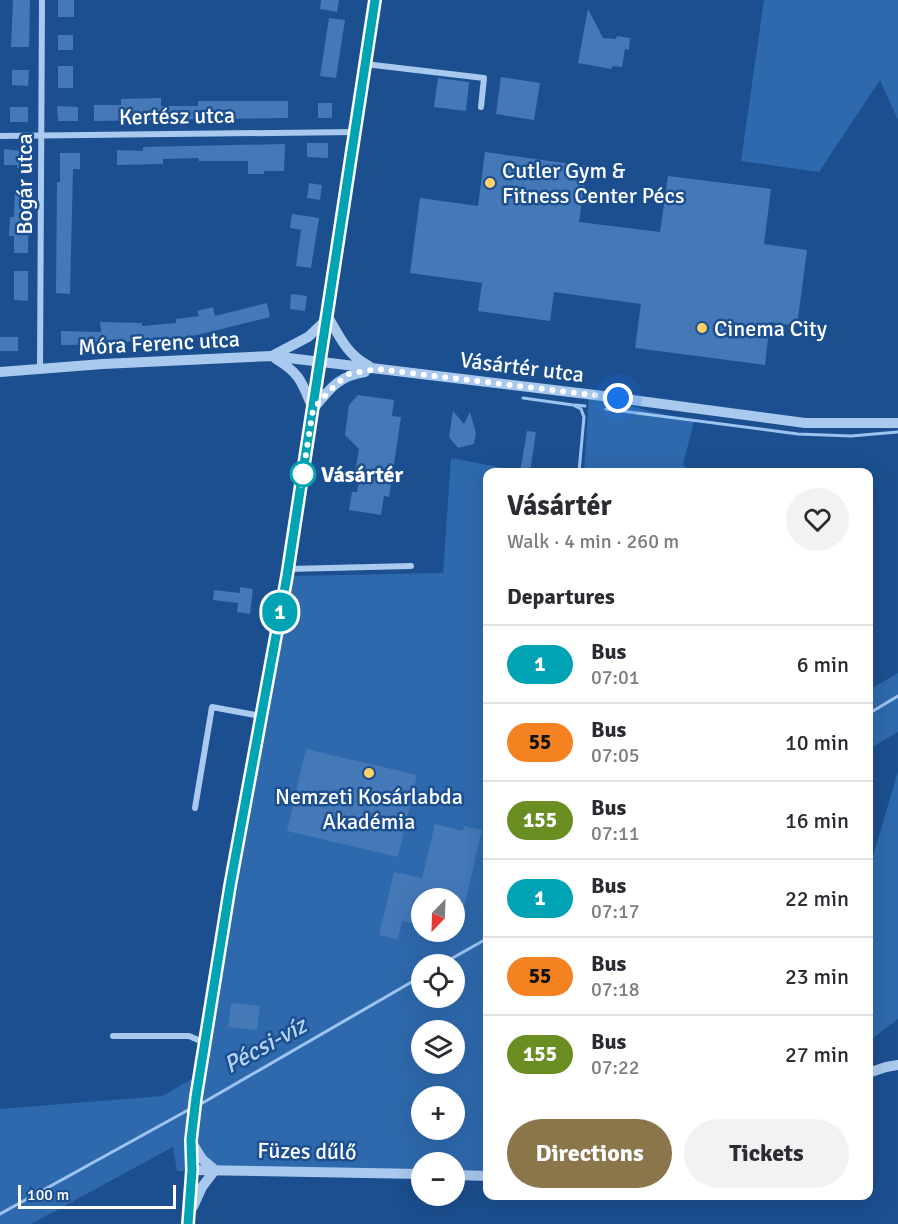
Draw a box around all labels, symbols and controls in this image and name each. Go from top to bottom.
street label: Kertész utca [119,101,235,131]
street label: Bogár utca [11,133,38,235]
place label: Cutler Gym & Fitness Center Pécs [502,157,685,209]
marker: Cutler Gym & Fitness Center Pécs [483,176,497,190]
place label: Cinema City [714,315,828,342]
marker: Cinema City [695,321,709,335]
street label: Móra Ferenc utca [77,325,241,361]
street label: Vásártér utca [458,346,586,388]
your location [603,383,633,413]
marker: Vásártér [290,461,316,487]
place label: Vásártér [321,461,403,488]
button: heart [786,488,849,551]
text: Vásártér [507,489,612,523]
text: Walk · 4 min · 260 m [507,529,679,554]
text: Departures [507,583,615,610]
line badge: 1 [260,592,300,632]
text: 1 [274,599,286,625]
text: Bus [591,638,626,665]
text: 1 [534,651,546,677]
text: 6 min [797,651,849,678]
text: 07:01 [591,665,640,690]
text: Bus [591,716,626,743]
text: 55 [529,729,551,755]
text: 10 min [785,729,849,756]
text: 07:05 [591,743,640,768]
marker: Nemzeti Kosárlabda Akadémia [362,766,376,780]
place label: Nemzeti Kosárlabda Akadémia [275,783,463,835]
text: Bus [591,794,626,821]
text: 155 [523,807,557,833]
text: 16 min [785,807,849,834]
text: 07:11 [591,821,640,846]
text: Bus [591,872,626,899]
text: 1 [534,885,546,911]
text: 22 min [785,885,849,912]
north arrow [411,888,465,942]
map controls [411,888,465,1206]
text: 07:17 [591,899,640,924]
text: Bus [591,950,626,977]
button: locate [411,954,465,1008]
text: 55 [529,963,551,989]
text: 23 min [785,963,849,990]
text: 07:18 [591,977,640,1002]
water label: Pécsi-víz [218,1009,314,1080]
button: layers [411,1020,465,1074]
text: Bus [591,1028,626,1055]
text: 155 [523,1041,557,1067]
text: 27 min [785,1041,849,1068]
text: 07:22 [591,1055,640,1080]
button: + [411,1086,465,1140]
button: Directions [507,1119,672,1188]
button: Tickets [684,1119,849,1188]
street label: Füzes dűlő [257,1137,357,1165]
button: − [411,1152,465,1206]
scale bar [18,1182,176,1210]
text: 100 m [27,1185,69,1205]

